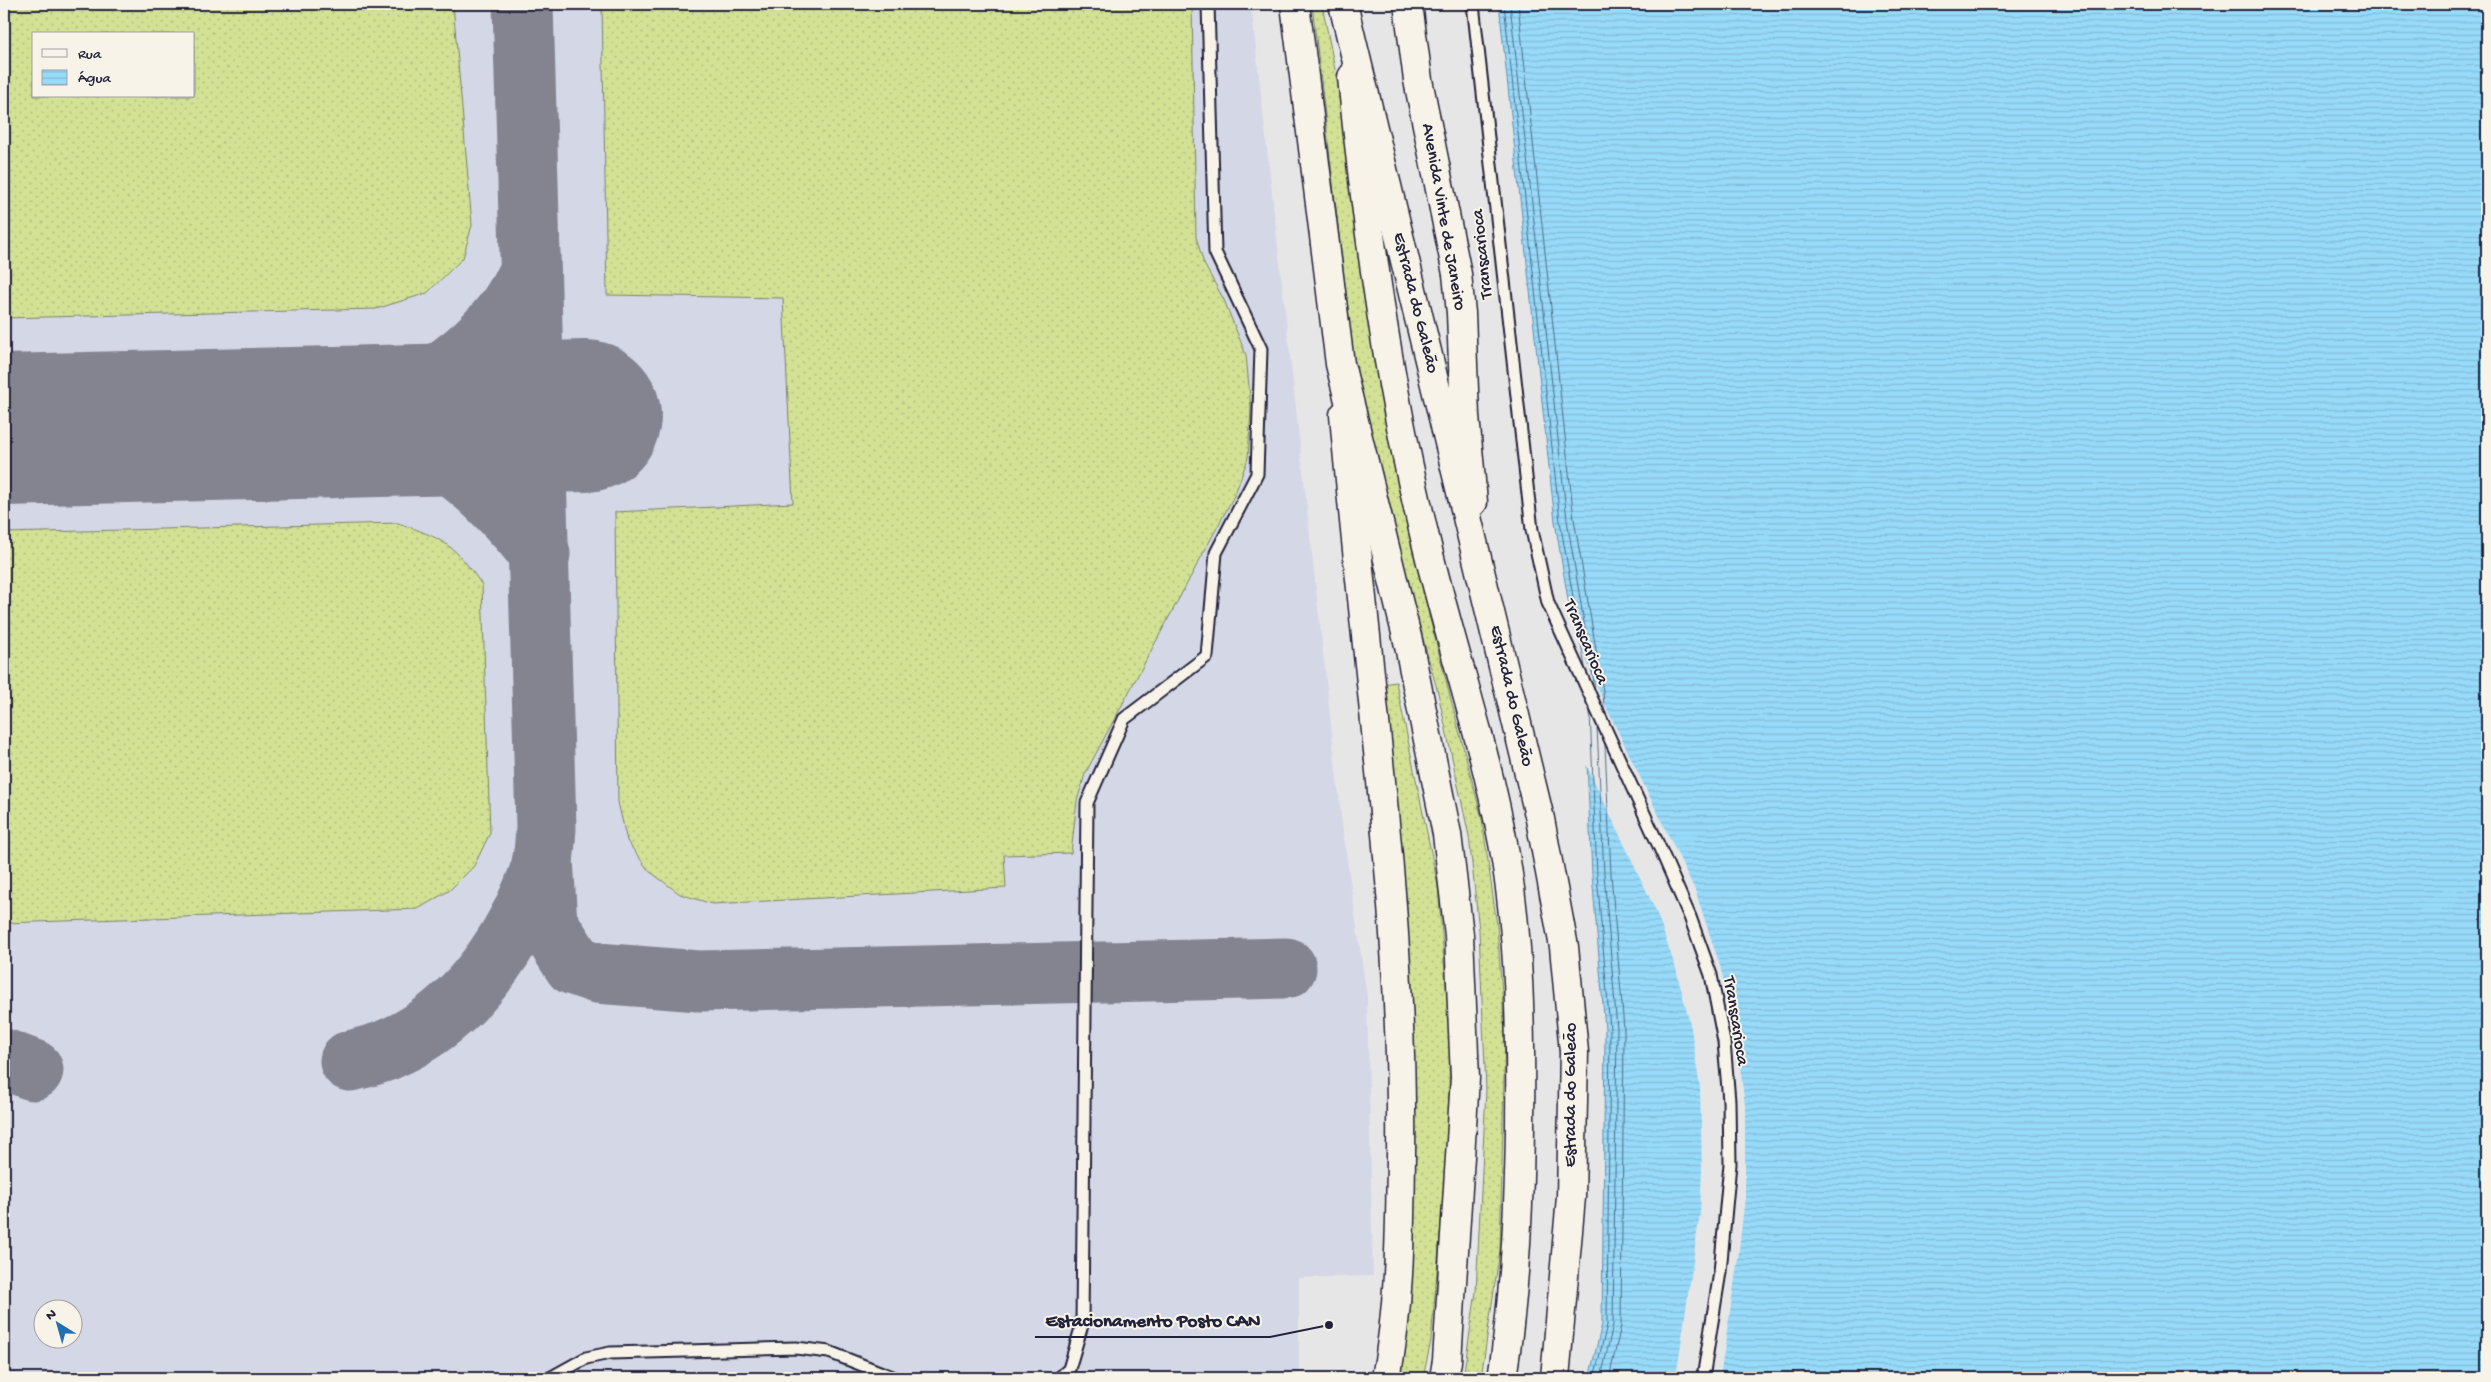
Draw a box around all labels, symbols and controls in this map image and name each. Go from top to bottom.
legend [32,32,195,98]
text: Rua [78,46,102,64]
text: Água [78,70,111,88]
street label: Avenida Vinte de Janeiro [1416,122,1470,312]
street label: Transcarioca [1468,207,1498,301]
street label: Estrada do Galeão [1387,230,1443,376]
street label: Transcarioca [1557,595,1613,689]
street label: Estrada do Galeão [1485,623,1537,769]
street label: Transcarioca [1717,974,1753,1068]
street label: Estrada do Galeão [1561,1023,1582,1167]
north arrow [32,1300,82,1350]
callout: Estacionamento Posto CAN [1035,1303,1270,1337]
text: N [43,1306,60,1325]
text: Estacionamento Posto CAN [1046,1311,1260,1334]

